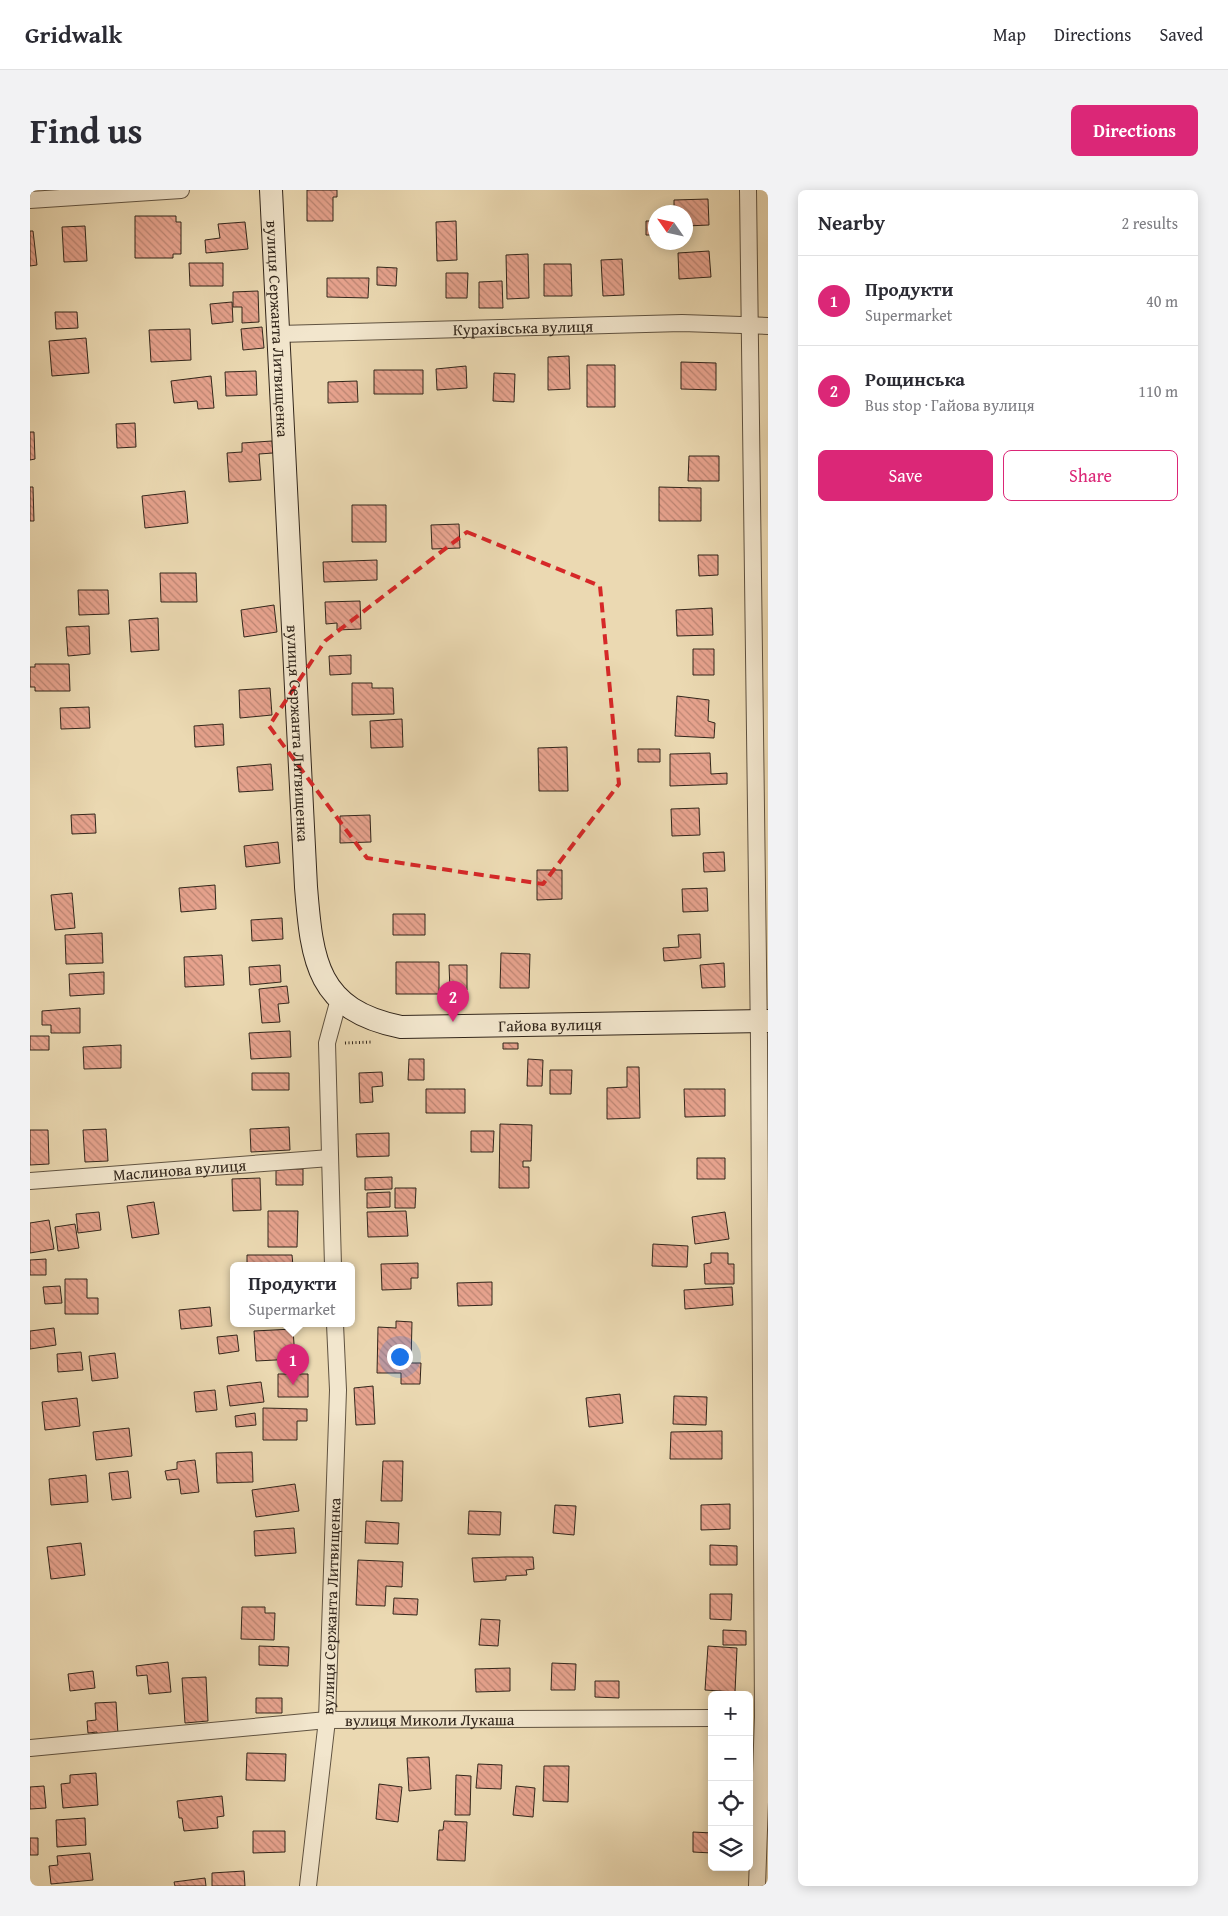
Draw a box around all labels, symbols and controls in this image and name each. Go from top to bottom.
text: Gridwalk [25,17,122,52]
text: Map [993,21,1026,48]
text: Directions [1054,21,1131,48]
text: Saved [1159,21,1203,48]
text: Find us [30,105,143,156]
button: Directions [1071,105,1198,156]
north arrow [648,205,693,250]
text: Nearby [818,207,885,238]
text: 2 results [1121,211,1178,235]
street label: вулиця Сержанта Литвищенка [261,220,295,438]
text: Продукти [865,275,953,303]
text: 1 [830,289,838,313]
text: 40 m [1146,289,1178,313]
text: Supermarket [865,303,952,327]
street label: Курахівська вулиця [452,313,593,341]
text: Рощинська [865,365,965,393]
text: 2 [830,379,838,403]
text: 110 m [1138,379,1178,403]
text: Bus stop · Гайова вулиця [865,393,1035,417]
button: Save [818,450,993,501]
button: Share [1003,450,1178,501]
street label: вулиця Сержанта Литвищенка [281,624,316,843]
pin: 2 [437,981,469,1022]
street label: Гайова вулиця [498,1012,602,1037]
street label: Маслинова вулиця [112,1152,247,1187]
popup [230,1262,355,1327]
text: Продукти [248,1269,337,1297]
text: Supermarket [248,1297,336,1321]
pin: 1 [277,1344,309,1385]
your location [387,1344,413,1370]
street label: вулиця Сержанта Литвищенка [315,1497,346,1715]
map controls [708,1691,753,1871]
button: + [708,1691,753,1736]
street label: вулиця Миколи Лукаша [345,1707,515,1732]
button: − [708,1736,753,1781]
button: locate [708,1781,753,1826]
button: layers [708,1826,753,1871]

